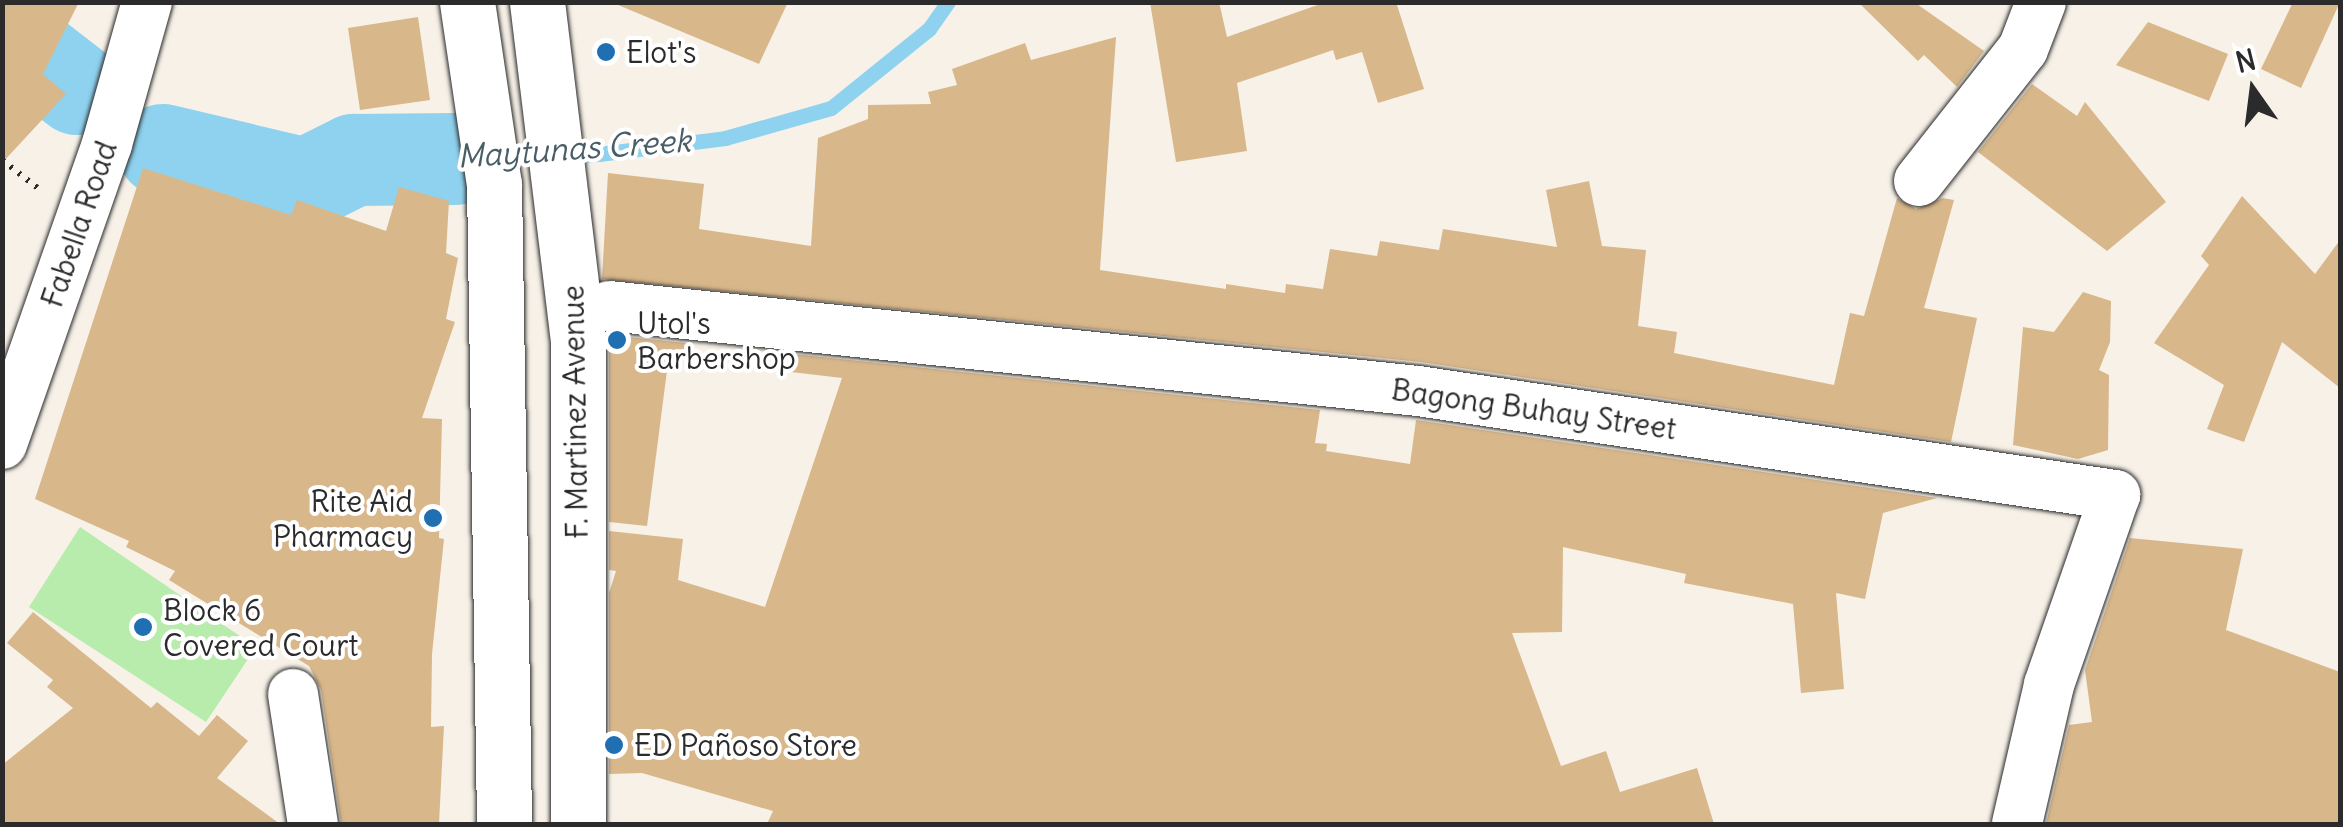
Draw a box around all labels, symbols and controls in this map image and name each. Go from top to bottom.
place label: Elot's [626,34,696,70]
north arrow [2203,40,2303,140]
marker: Elot's [595,41,617,63]
text: N [2232,41,2259,81]
water label: Maytunas Creek [456,122,692,176]
street label: Fabella Road [34,136,124,312]
street label: F. Martinez Avenue [555,285,595,539]
place label: Utol's Barbershop [637,305,796,376]
marker: Utol's Barbershop [606,329,628,351]
street label: Bagong Buhay Street [1389,371,1679,447]
place label: Rite Aid Pharmacy [273,483,413,554]
marker: Rite Aid Pharmacy [422,507,444,529]
place label: Block 6 Covered Court [163,592,358,662]
marker: Block 6 Covered Court [132,616,154,638]
place label: ED Pañoso Store [634,727,857,763]
marker: ED Pañoso Store [603,734,625,756]

